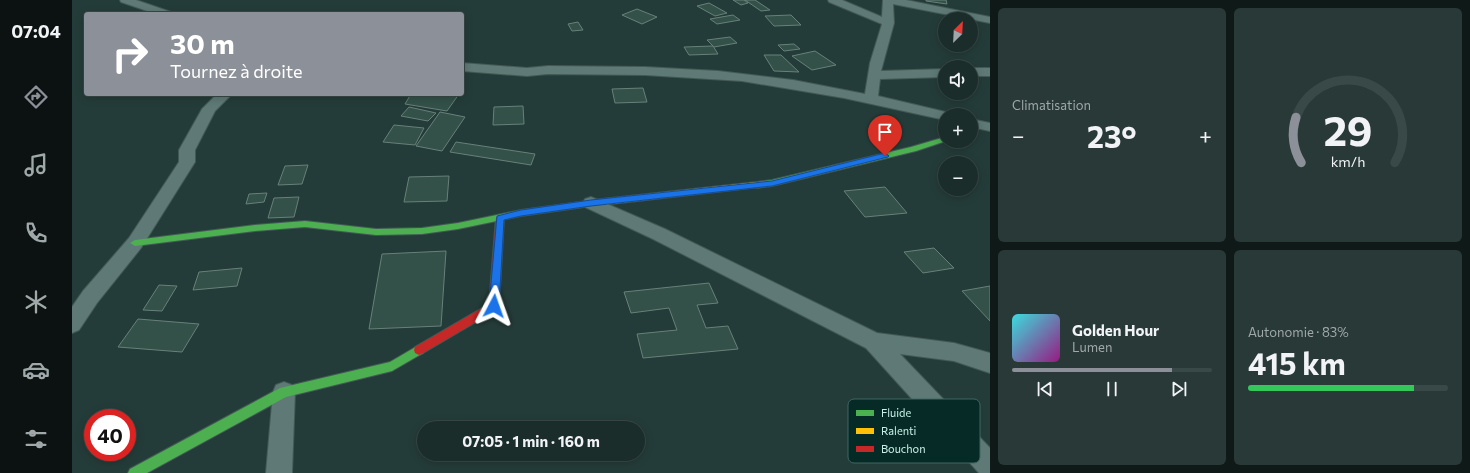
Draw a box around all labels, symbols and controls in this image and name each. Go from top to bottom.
north arrow [938,12,978,52]
map controls [938,12,978,196]
text: 07:04 [11,20,61,42]
text: 30 m [170,26,235,60]
icon: right [104,28,156,80]
text: Tournez à droite [170,60,303,82]
button: sound [938,60,978,100]
icon: directions [22,83,50,111]
text: Climatisation [1012,97,1091,113]
text: 29 [1323,104,1373,155]
button: + [938,108,978,148]
pin [868,115,902,156]
text: 23° [1087,117,1137,154]
icon: arrive [874,121,896,143]
text: − [1012,122,1025,149]
text: + [1199,122,1212,149]
icon: music [22,151,50,179]
text: km/h [1331,151,1365,169]
button: − [938,156,978,196]
icon: phone [22,219,50,247]
position arrow [473,285,515,327]
icon: climate [22,288,50,316]
text: Golden Hour [1072,321,1159,339]
text: Autonomie · 83% [1248,324,1349,340]
text: Lumen [1072,339,1112,355]
text: 415 km [1248,344,1346,381]
icon: car [22,356,50,384]
icon: previous [1034,378,1056,400]
icon: pause [1101,378,1123,400]
icon: next [1168,378,1190,400]
legend [848,399,980,463]
text: Fluide [881,406,911,419]
speed limit sign: 40 [84,409,136,461]
text: Ralenti [881,424,917,437]
icon: filters [22,425,50,453]
text: 07:05 · 1 min · 160 m [462,432,600,450]
text: Bouchon [881,442,925,455]

